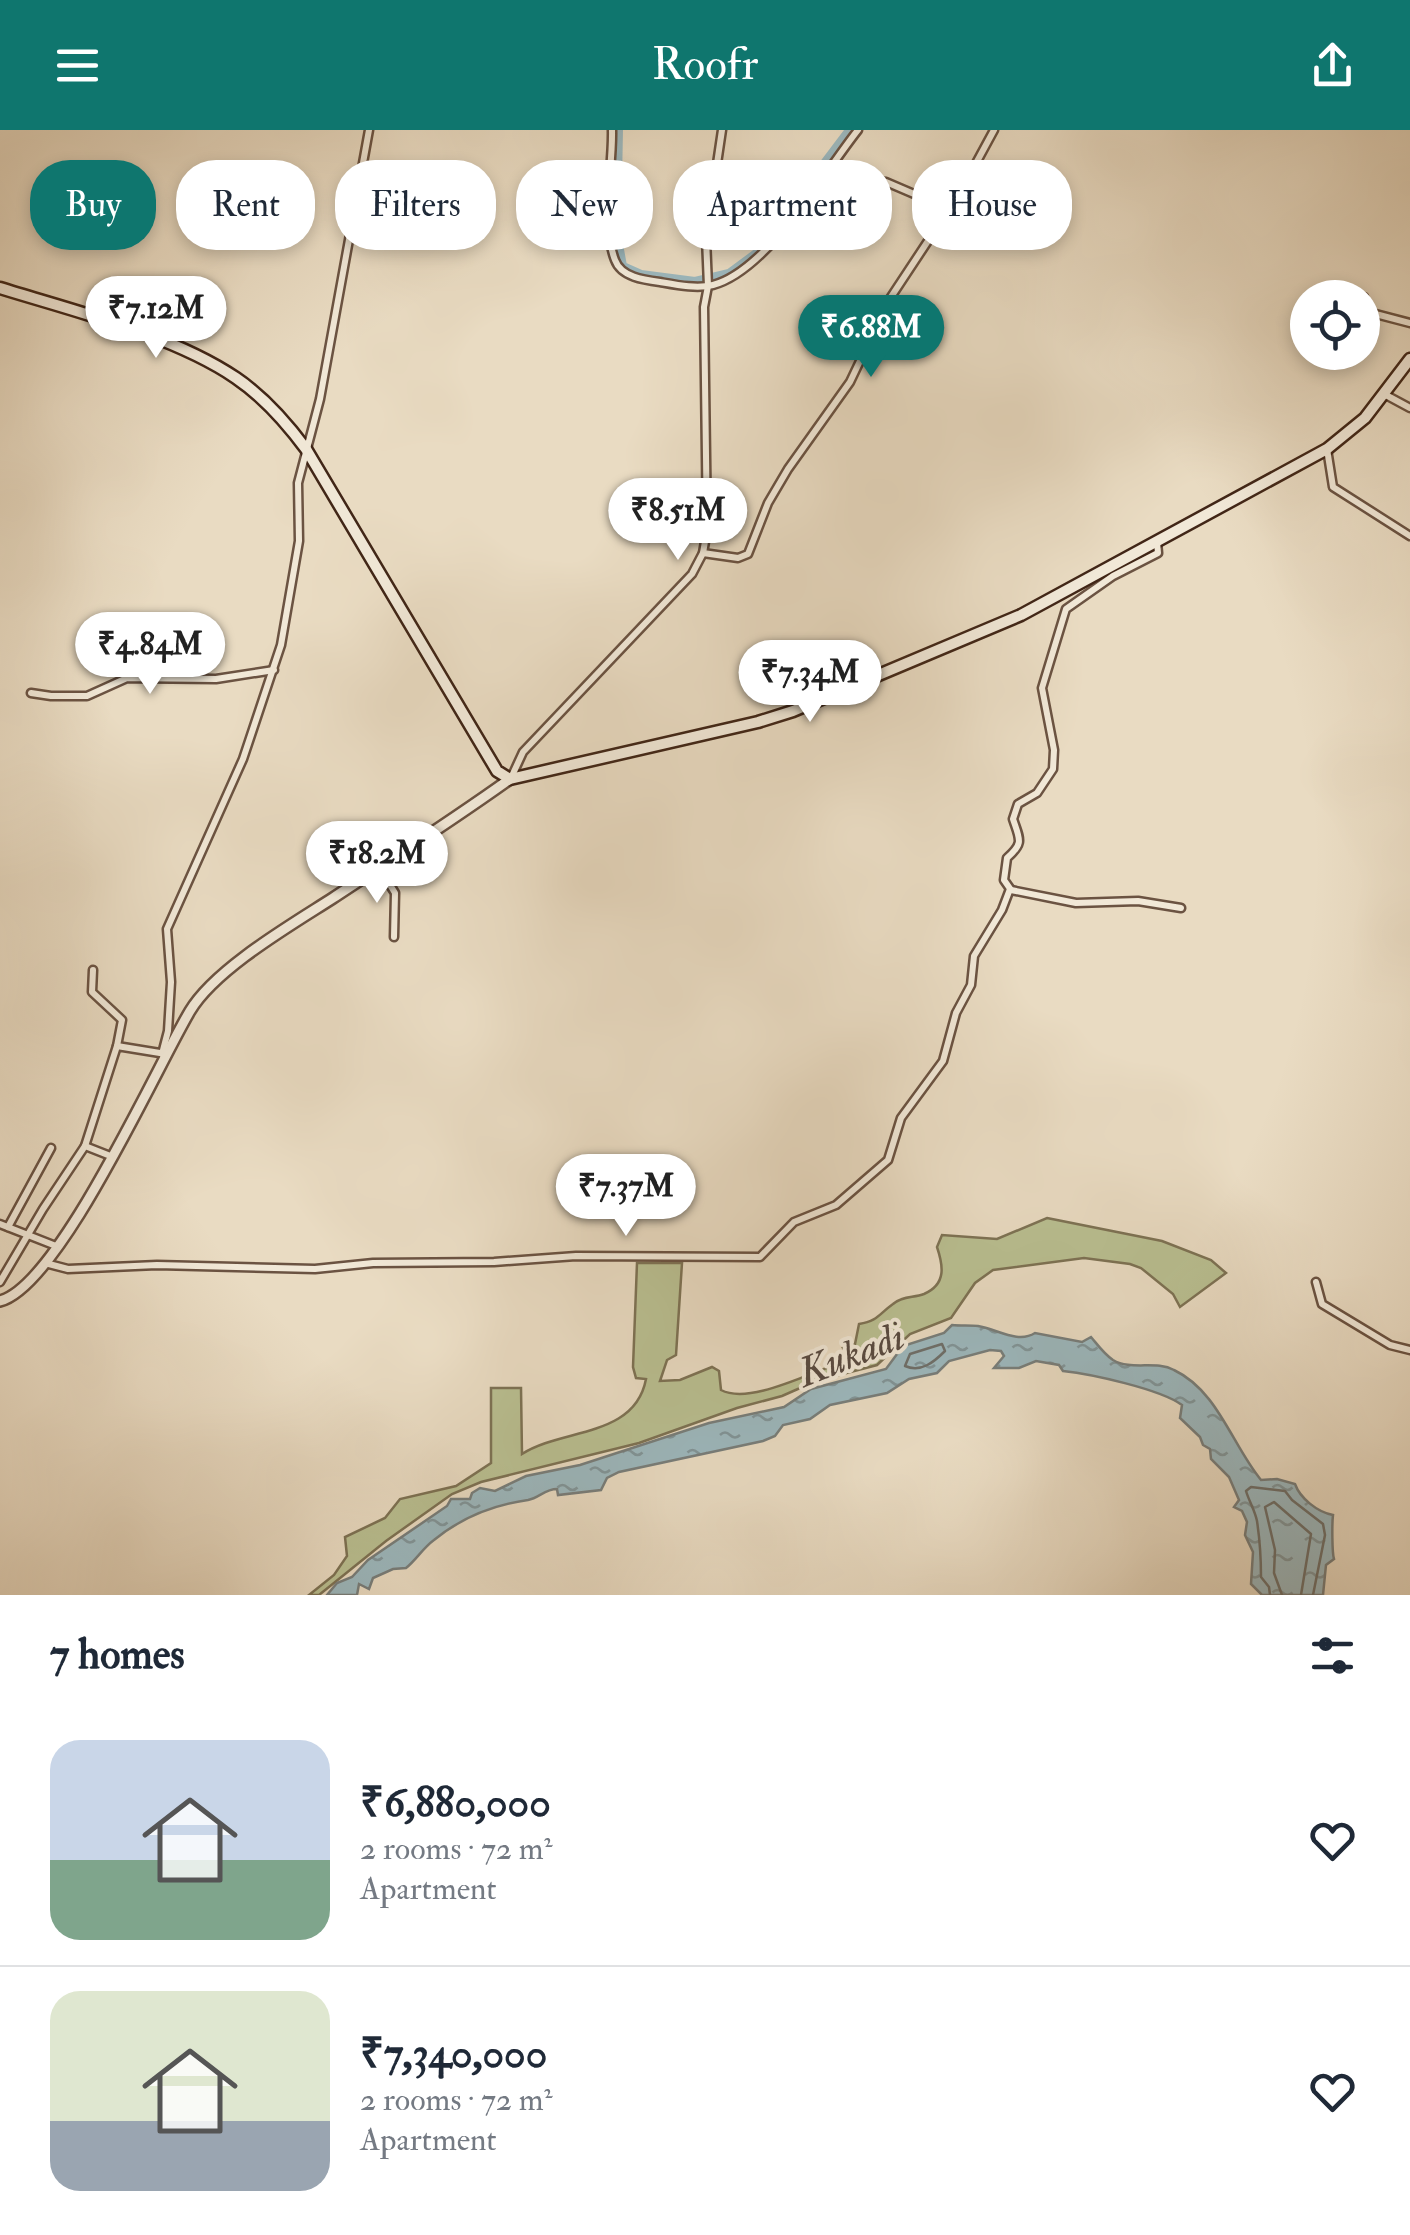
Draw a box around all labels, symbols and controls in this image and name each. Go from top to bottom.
text: Roofr [652,37,758,93]
icon: menu [50,38,105,93]
icon: share [1305,38,1360,93]
chip: Buy [30,160,156,250]
chip: Rent [176,160,315,250]
chip: Filters [335,160,496,250]
chip: New [516,160,653,250]
chip: Apartment [673,160,892,250]
chip: House [912,160,1072,250]
pin: ₹7.12M [75,276,237,361]
map controls [1290,280,1380,370]
button: locate [1290,280,1380,370]
text: ₹7.12M [107,288,205,328]
pin: ₹6.88M [790,295,952,380]
text: ₹6.88M [820,307,922,347]
pin: ₹8.51M [597,478,759,563]
text: ₹8.51M [630,490,726,530]
pin: ₹4.84M [69,612,231,697]
text: ₹4.84M [97,624,203,664]
pin: ₹7.34M [729,640,891,725]
text: ₹7.34M [761,652,859,692]
pin: ₹18.2M [296,821,458,906]
text: ₹18.2M [328,833,426,873]
pin: ₹7.37M [545,1154,707,1239]
text: ₹7.37M [578,1166,674,1206]
water label: Kukadi [788,1311,912,1400]
icon: filters [1305,1628,1360,1683]
text: 7 homes [50,1629,185,1681]
text: ₹6,880,000 [360,1777,551,1829]
icon: home [130,1780,250,1900]
icon: heart [1305,1813,1360,1868]
text: 2 rooms · 72 m² [360,1829,553,1869]
text: Apartment [360,1869,497,1909]
text: ₹7,340,000 [360,2028,547,2080]
icon: home [130,2031,250,2151]
icon: heart [1305,2064,1360,2119]
text: 2 rooms · 72 m² [360,2080,553,2120]
text: Apartment [360,2120,497,2160]

